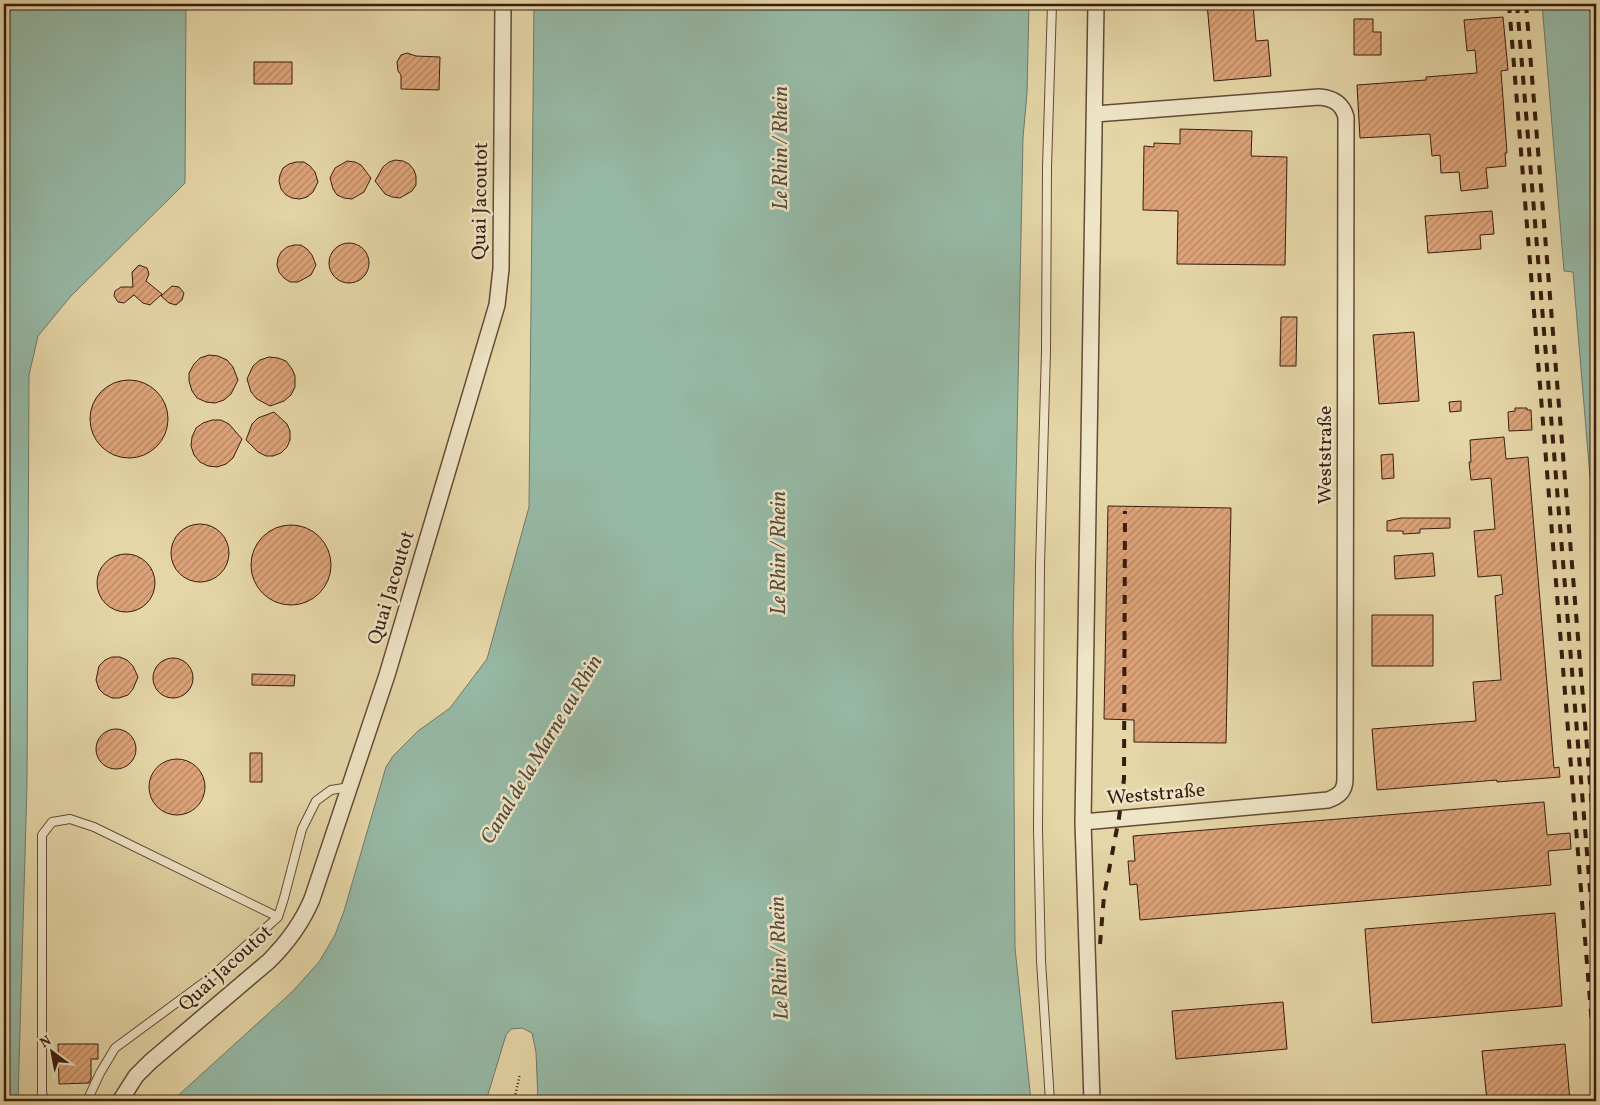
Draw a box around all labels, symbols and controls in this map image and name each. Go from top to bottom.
water label: Le Rhin / Rhein [767,86,796,210]
street label: Quai Jacoutot [466,142,496,260]
street label: Weststraße [1312,406,1340,504]
water label: Le Rhin / Rhein [765,491,794,615]
street label: Quai Jacoutot [361,528,423,648]
water label: Canal de la Marne au Rhin [474,650,610,850]
street label: Weststraße [1106,777,1206,813]
water label: Le Rhin / Rhein [763,895,797,1020]
street label: Quai Jacoutot [173,919,279,1019]
north arrow [28,1028,78,1078]
text: N [37,1031,55,1053]

